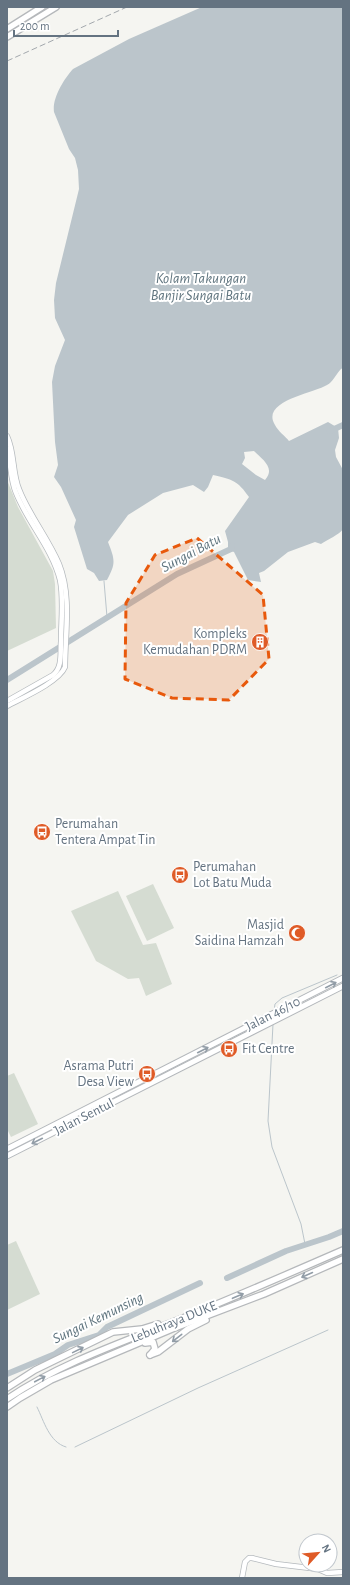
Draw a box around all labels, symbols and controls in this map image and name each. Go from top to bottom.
scale bar [14,12,118,38]
text: 200 m [20,20,50,32]
water label: Kolam Takungan Banjir Sungai Batu [151,271,251,303]
water label: Sungai Batu [158,531,224,575]
place label: Kompleks Kemudahan PDRM [143,627,247,657]
building icon: Kompleks Kemudahan PDRM [250,632,270,652]
place label: Perumahan Tentera Ampat Tin [55,817,156,847]
bus stop icon: Perumahan Tentera Ampat Tin [32,822,52,842]
place label: Perumahan Lot Batu Muda [193,860,272,890]
bus stop icon: Perumahan Lot Batu Muda [170,865,190,885]
place label: Masjid Saidina Hamzah [195,918,284,948]
mosque icon: Masjid Saidina Hamzah [287,923,307,943]
one-way arrow [325,980,337,988]
street label: Jalan 46/10 [243,994,303,1034]
bus stop icon: Fit Centre [219,1039,239,1059]
place label: Fit Centre [242,1042,294,1056]
one-way arrow [196,1046,208,1054]
place label: Asrama Putri Desa View [63,1059,135,1089]
bus stop icon: Asrama Putri Desa View [137,1064,157,1084]
street label: Jalan Sentul [52,1096,116,1138]
one-way arrow [31,1138,43,1145]
one-way arrow [302,1272,314,1279]
water label: Sungai Kemunsing [50,1290,146,1346]
one-way arrow [231,1292,243,1299]
street label: Lebuhraya DUKE [129,1298,219,1346]
one-way arrow [171,1333,182,1342]
one-way arrow [72,1345,84,1353]
one-way arrow [34,1374,46,1382]
north arrow [298,1533,338,1573]
text: N [320,1543,333,1555]

